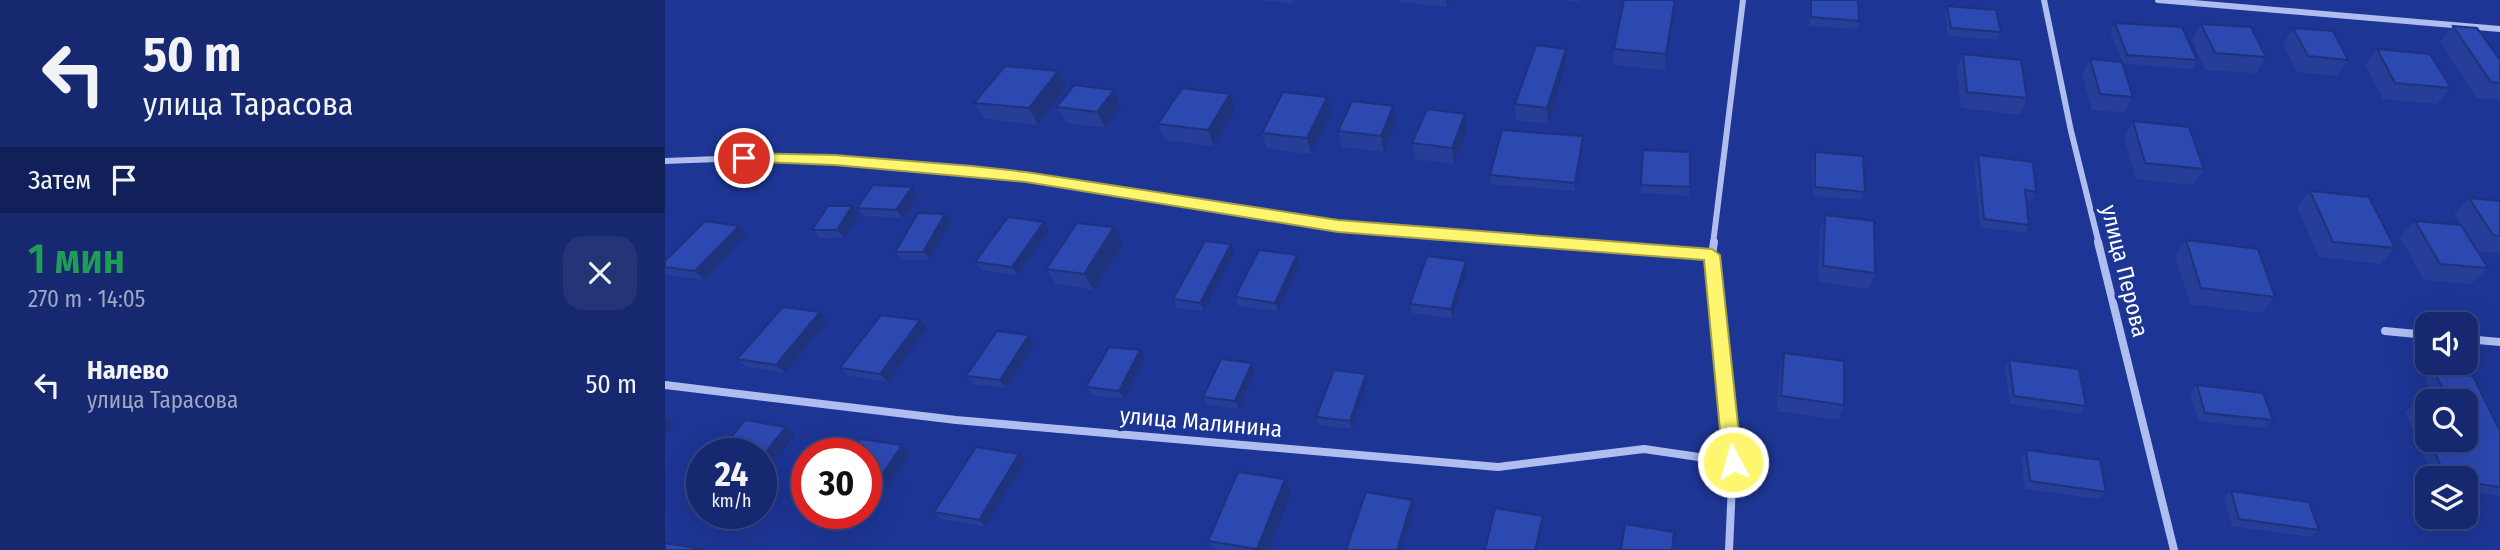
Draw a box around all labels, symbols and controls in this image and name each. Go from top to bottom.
text: 50 m [143,25,241,84]
icon: left [28,28,119,119]
text: улица Тарасова [143,85,353,123]
pin [714,128,774,188]
icon: arrive [725,139,763,177]
icon: arrive [105,161,143,199]
text: Затем [28,165,91,196]
street label: улица Перова [2095,202,2155,340]
text: 1 мин [28,234,125,284]
button: close [563,236,637,310]
text: 270 m · 14:05 [28,285,145,313]
map controls [2415,312,2478,529]
button: sound [2415,312,2478,375]
text: Налево [87,355,169,386]
icon: left [28,366,66,404]
text: 50 m [585,369,637,400]
text: улица Тарасова [87,386,238,414]
button: search [2415,389,2478,452]
street label: улица Малинина [1119,401,1283,443]
position arrow [1696,425,1770,499]
speed limit sign: 30 [791,438,882,529]
text: 24 [715,453,748,495]
button: layers [2415,466,2478,529]
text: km/h [711,490,752,512]

